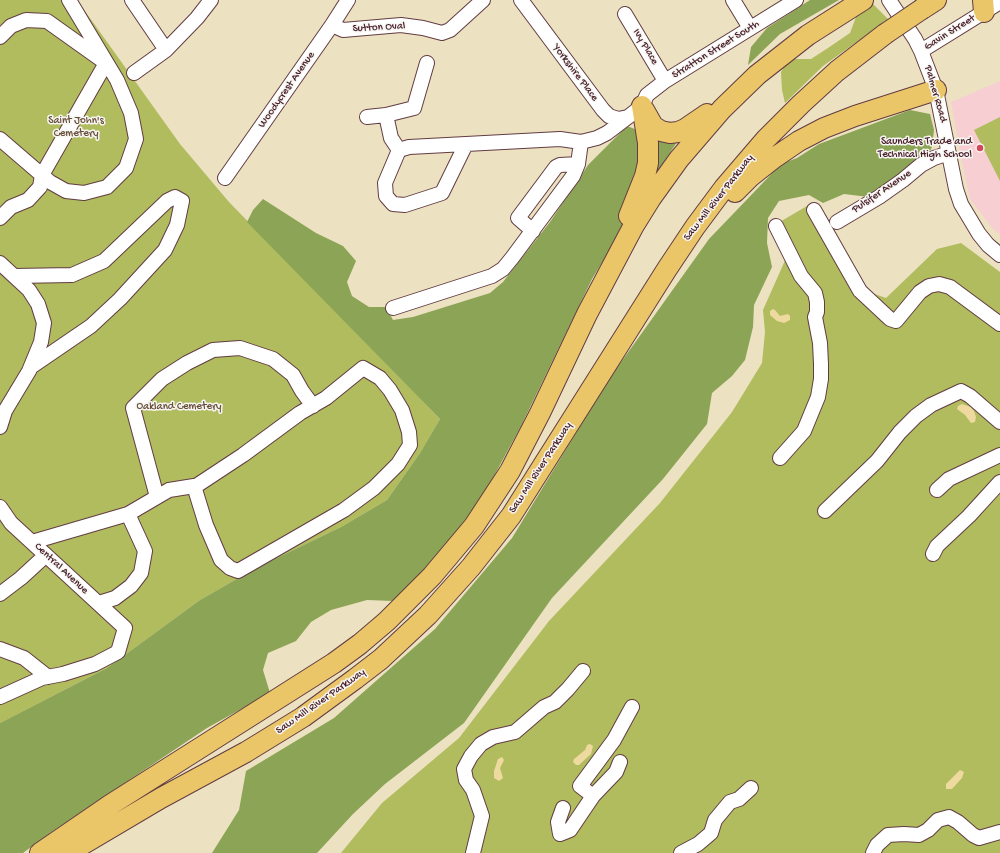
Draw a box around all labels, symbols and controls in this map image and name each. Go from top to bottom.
street label: Gavin Street [922,12,978,54]
street label: Stratton Street South [670,18,762,82]
street label: Sutton Oval [352,20,406,36]
street label: Ivy Place [629,27,661,67]
street label: Yorkshire Place [549,42,601,104]
street label: Woodycrest Avenue [256,49,318,131]
street label: Palmer Road [921,64,949,124]
park label: Saint John's Cemetery [48,114,104,140]
place label: Saunders Trade and Technical High School [878,135,972,161]
marker: Saunders Trade and Technical High School [975,143,985,153]
street label: Saw Mill River Parkway [681,152,757,244]
street label: Pulsifer Avenue [850,167,914,217]
park label: Oakland Cemetery [136,400,222,414]
street label: Saw Mill River Parkway [507,420,575,516]
street label: Central Avenue [31,540,91,598]
street label: Saw Mill River Parkway [274,666,368,738]

